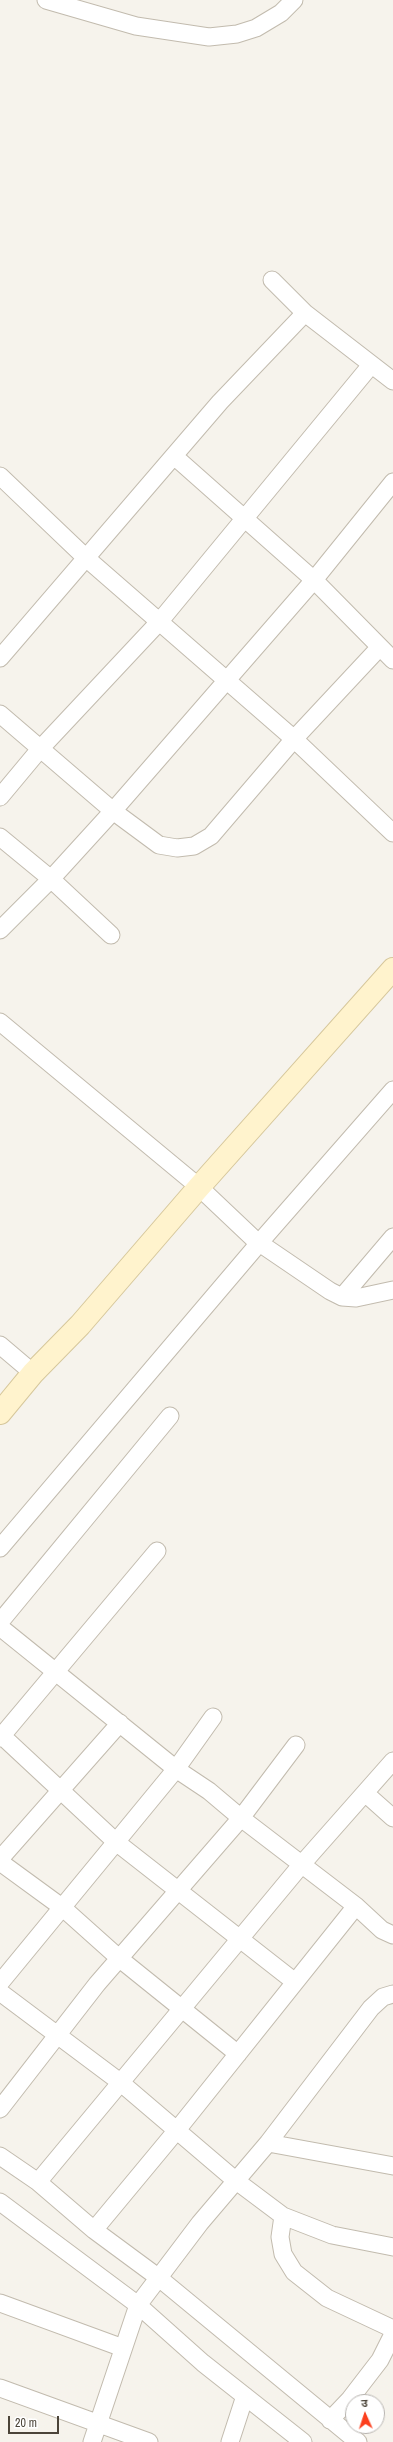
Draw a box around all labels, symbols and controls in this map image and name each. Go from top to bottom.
north arrow [345,2394,385,2434]
text: उ [361,2396,368,2410]
scale bar [10,2408,61,2434]
text: 20 m [15,2415,37,2431]

